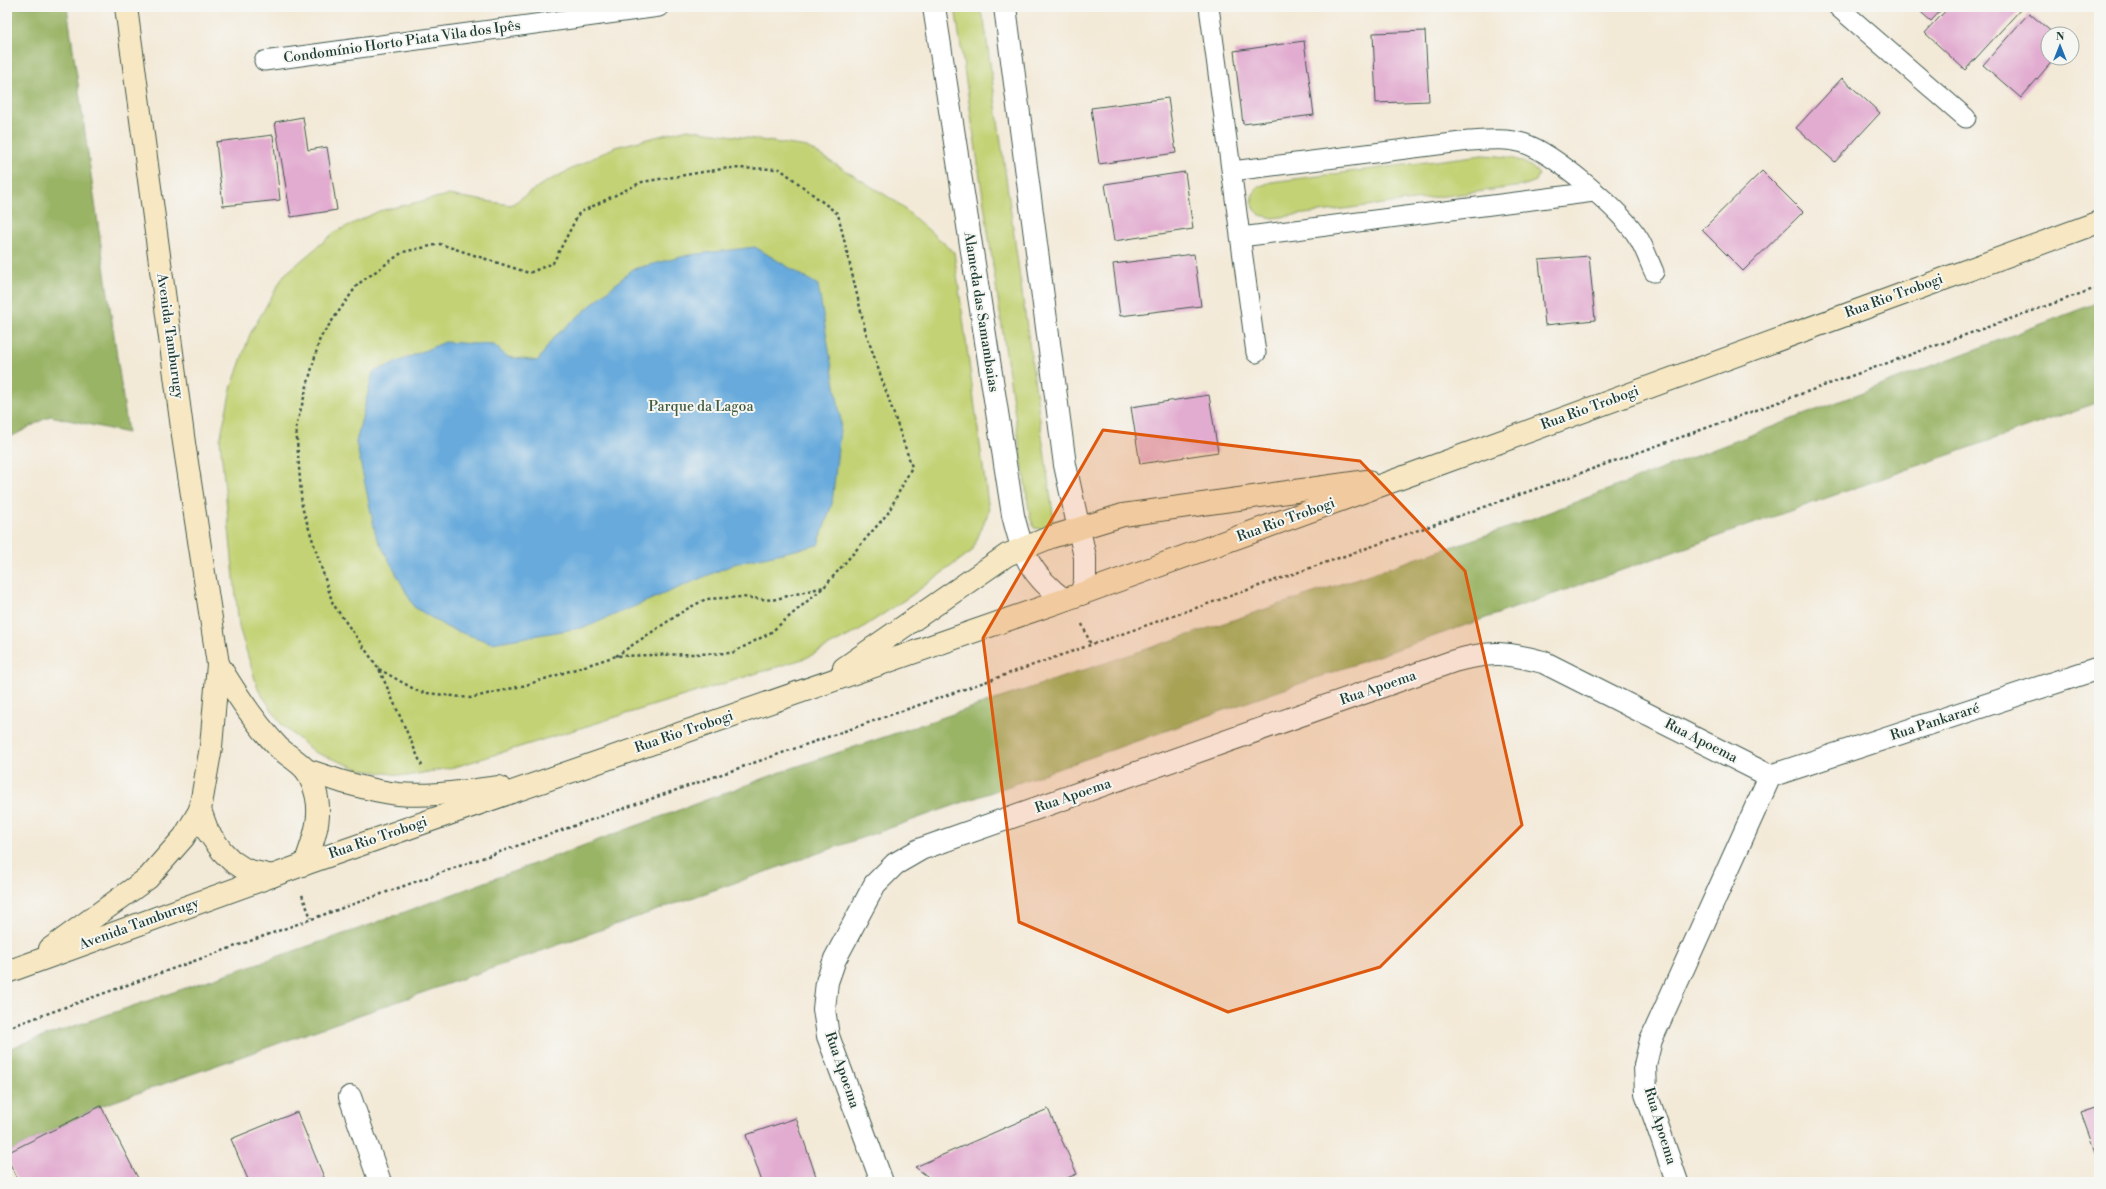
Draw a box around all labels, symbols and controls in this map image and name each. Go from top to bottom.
street label: Condomínio Horto Piata Vila dos Ipês [282,16,522,68]
north arrow [2040,26,2080,66]
text: N [2056,30,2065,44]
street label: Alameda das Samambaias [959,230,1003,393]
street label: Rua Rio Trobogi [1842,270,1946,322]
street label: Avenida Tamburugy [152,271,188,400]
street label: Rua Rio Trobogi [1538,382,1642,434]
park label: Parque da Lagoa [649,398,754,416]
street label: Rua Rio Trobogi [1234,494,1338,546]
street label: Rua Apoema [1337,666,1419,709]
street label: Rua Pankararé [1888,699,1982,745]
street label: Rua Rio Trobogi [632,707,736,757]
street label: Rua Apoema [1661,715,1741,768]
street label: Rua Apoema [1032,774,1114,817]
street label: Rua Rio Trobogi [326,813,430,863]
street label: Avenida Tamburugy [76,894,202,954]
street label: Rua Apoema [821,1029,864,1111]
street label: Rua Apoema [1640,1085,1681,1168]

